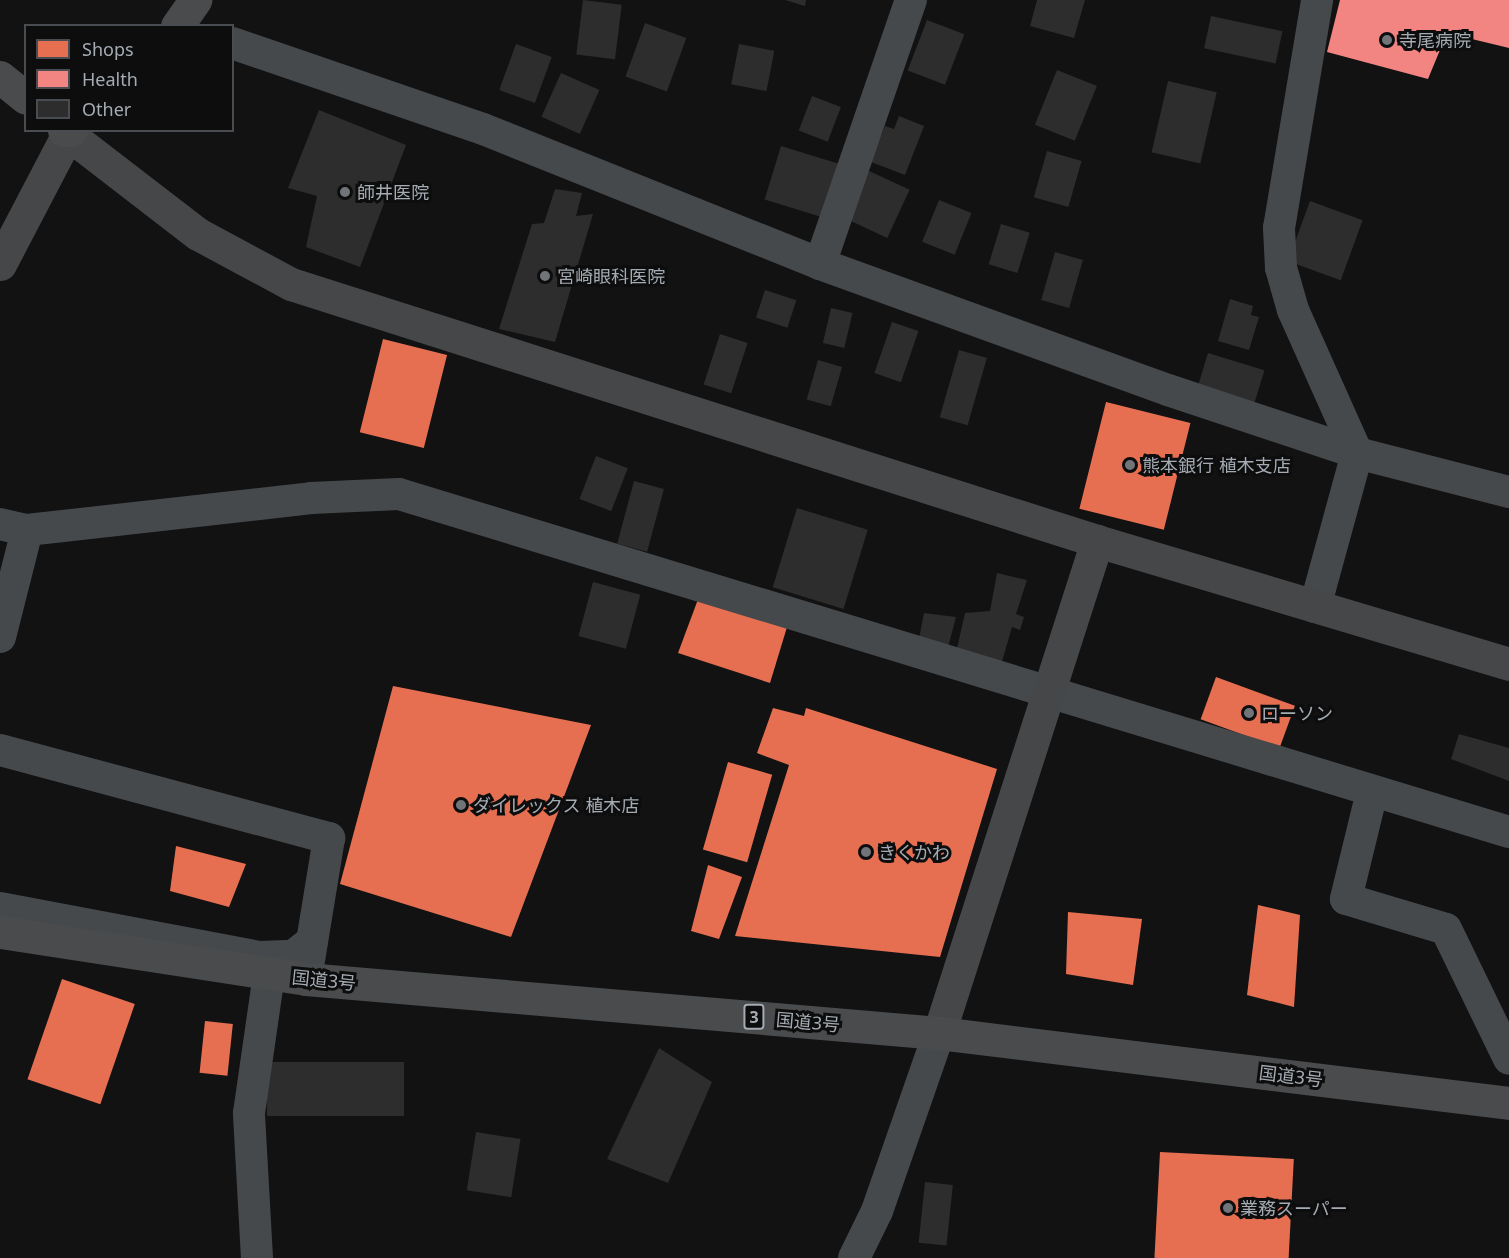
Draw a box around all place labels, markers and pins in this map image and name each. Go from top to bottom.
place label: 寺尾病院 [1399,29,1471,51]
marker: 寺尾病院 [1380,33,1394,47]
place label: 師井医院 [357,181,429,203]
marker: 師井医院 [338,185,352,199]
place label: 宮崎眼科医院 [557,265,665,287]
marker: 宮崎眼科医院 [538,269,552,283]
place label: 熊本銀行 植木支店 [1142,454,1291,476]
marker: 熊本銀行 植木支店 [1123,458,1137,472]
place label: ローソン [1261,702,1333,724]
marker: ローソン [1242,706,1256,720]
place label: ダイレックス 植木店 [473,794,640,816]
marker: ダイレックス 植木店 [454,798,468,812]
place label: きくかわ [878,841,950,863]
marker: きくかわ [859,845,873,859]
place label: 業務スーパー [1240,1197,1348,1219]
marker: 業務スーパー [1221,1201,1235,1215]

